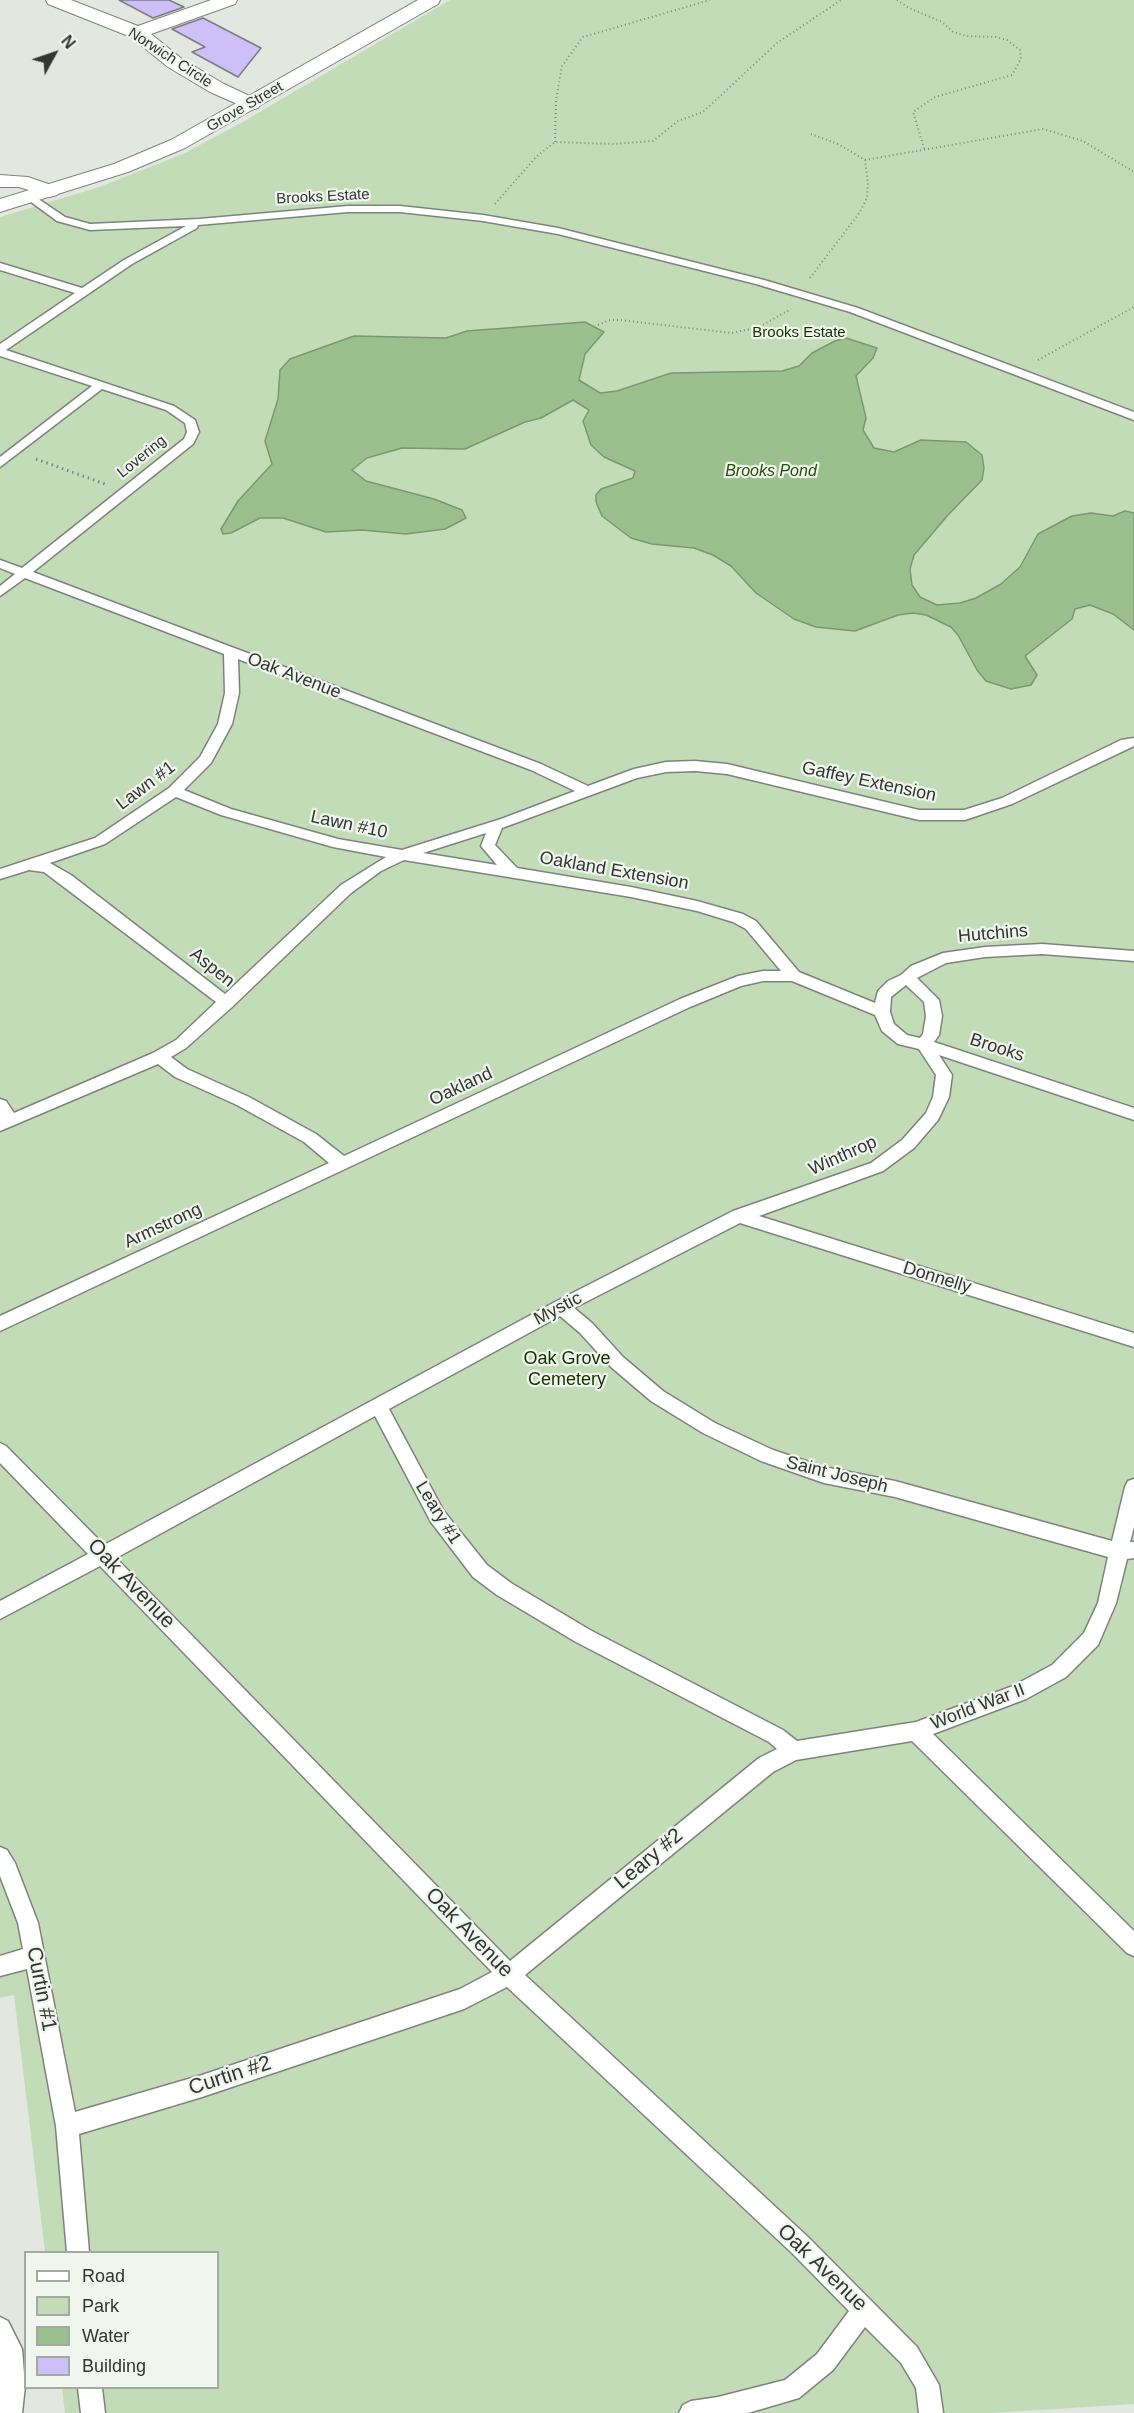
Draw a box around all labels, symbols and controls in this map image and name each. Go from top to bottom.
north arrow [24,24,84,84]
street label: Norwich Circle [125,24,215,92]
text: N [58,32,78,52]
street label: Grove Street [204,78,286,136]
street label: Brooks Estate [276,186,370,208]
park label: Brooks Estate [752,324,846,342]
street label: Lovering [114,432,170,482]
water label: Brooks Pond [725,462,817,482]
street label: Oak Avenue [244,648,344,704]
street label: Lawn #1 [112,757,180,815]
street label: Gaffey Extension [800,757,938,807]
street label: Lawn #10 [309,806,389,844]
street label: Oakland Extension [538,847,690,895]
street label: Hutchins [957,920,1029,948]
street label: Aspen [185,944,239,992]
street label: Brooks [967,1029,1027,1067]
street label: Oakland [426,1063,496,1111]
street label: Winthrop [806,1131,880,1181]
street label: Armstrong [121,1199,205,1253]
street label: Donnelly [900,1257,974,1299]
street label: Mystic [530,1287,586,1331]
park label: Oak Grove Cemetery [523,1348,611,1390]
street label: Saint Joseph [784,1452,890,1498]
street label: Leary #1 [410,1478,466,1548]
street label: Oak Avenue [82,1534,180,1634]
street label: World War II [928,1679,1028,1735]
street label: Leary #2 [610,1823,688,1895]
street label: Oak Avenue [420,1883,518,1983]
street label: Curtin #1 [21,1945,61,2033]
street label: Curtin #2 [186,2051,274,2101]
street label: Oak Avenue [772,2219,872,2317]
legend [24,2251,219,2389]
text: Road [82,2266,125,2286]
text: Park [82,2296,119,2316]
text: Water [82,2326,129,2346]
text: Building [82,2356,146,2376]

